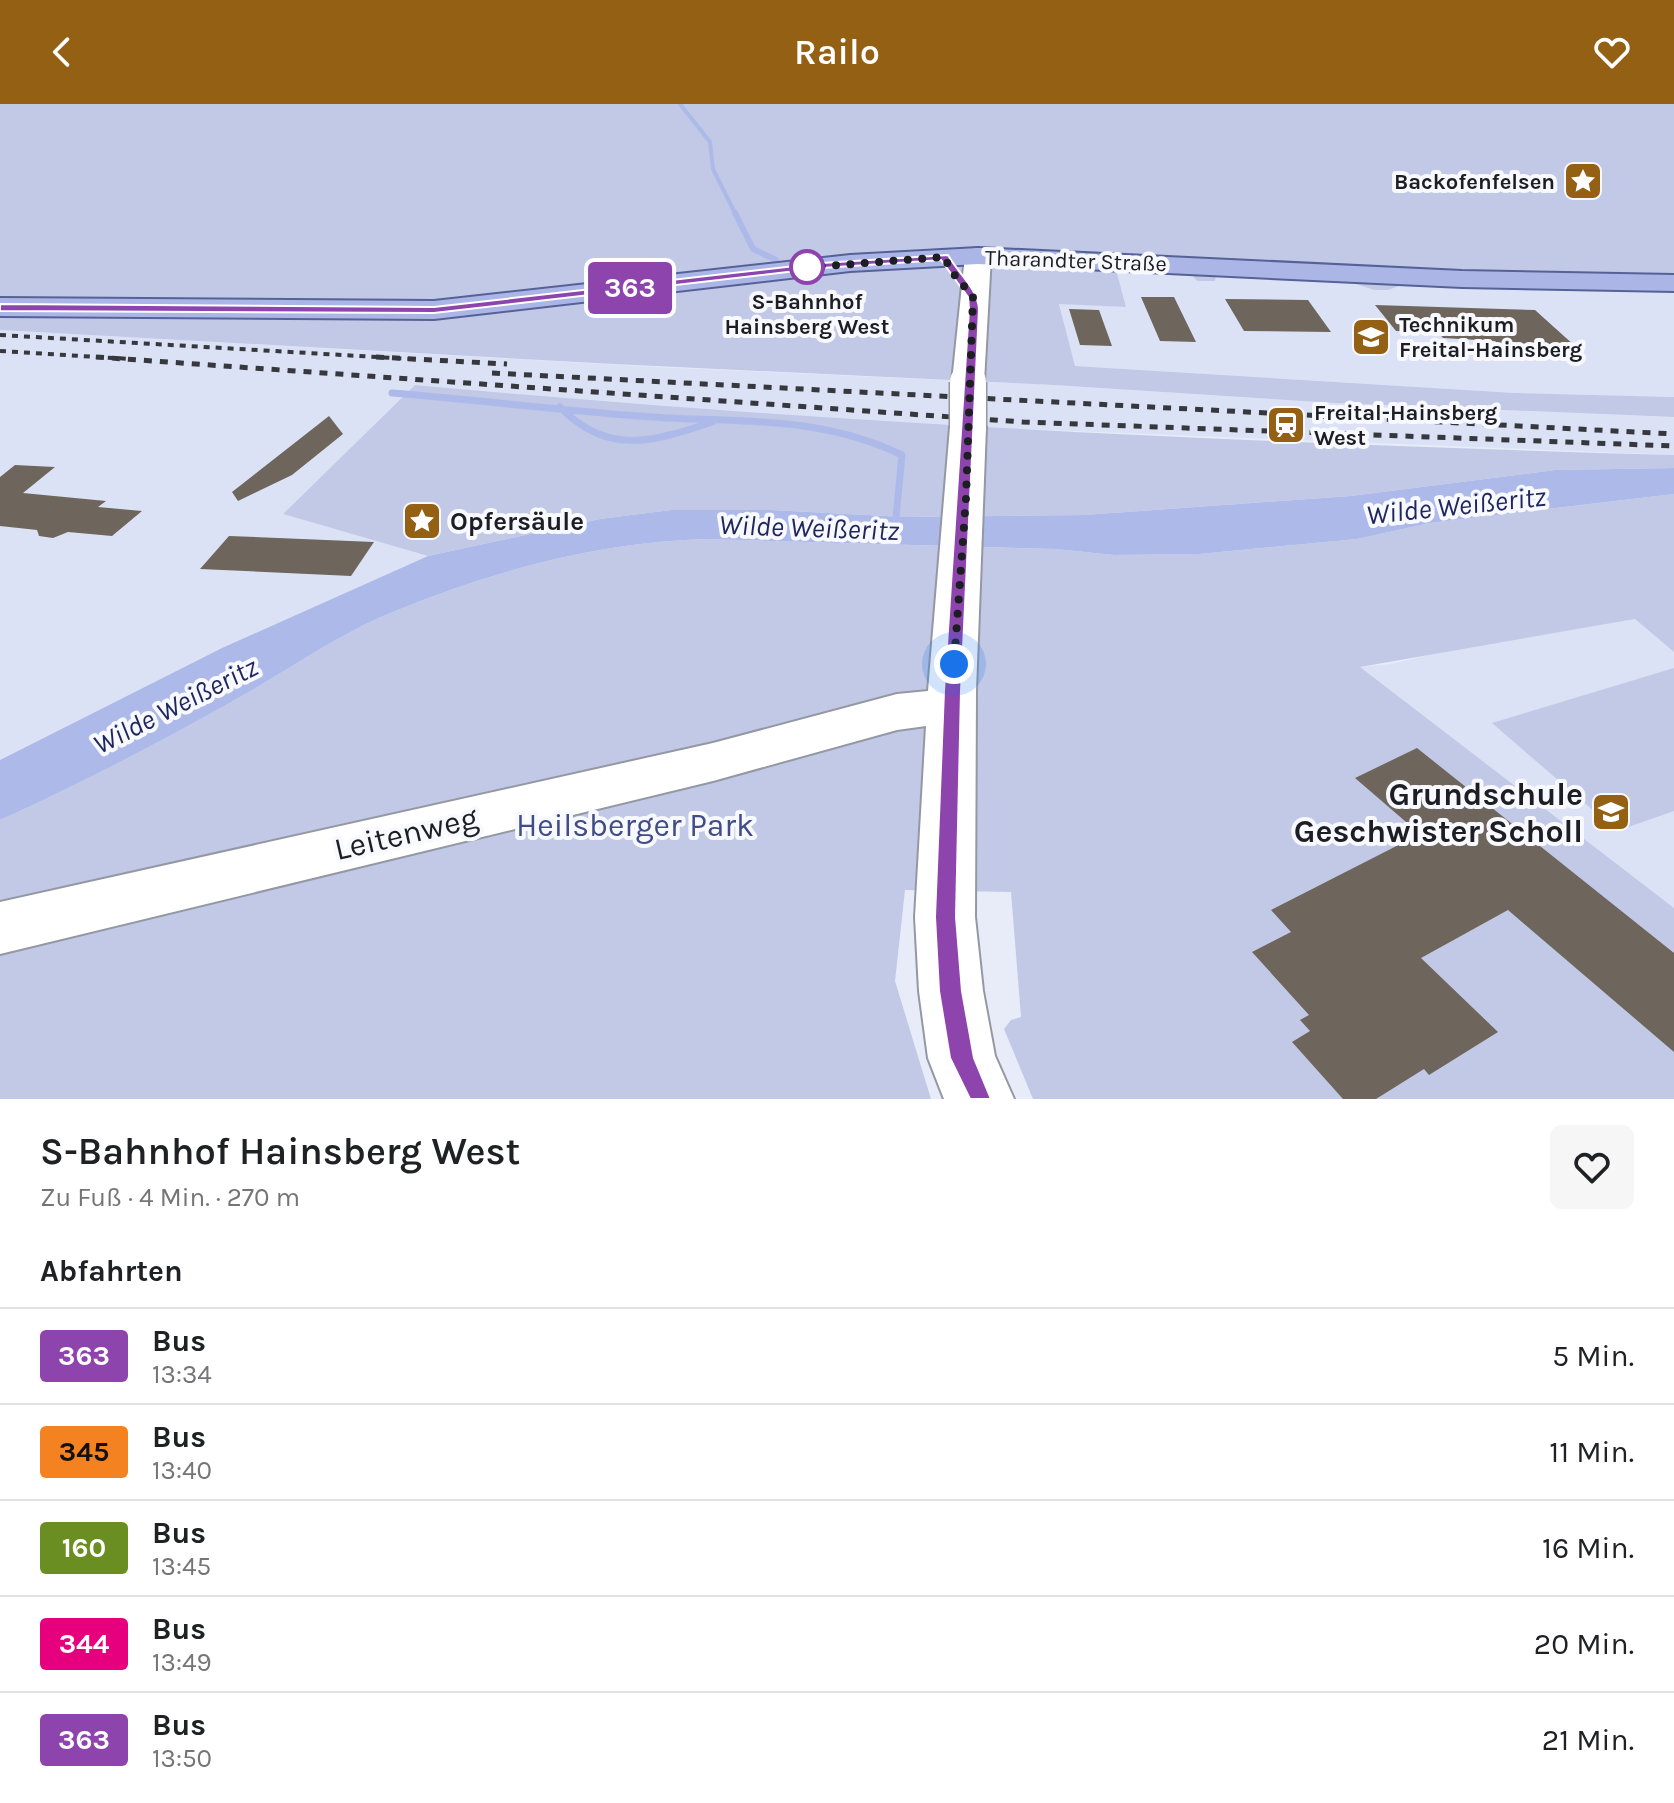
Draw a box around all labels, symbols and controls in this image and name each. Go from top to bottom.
icon: back [40,30,84,74]
icon: heart [1590,30,1634,74]
text: Railo [794,31,880,73]
place icon: Backofenfelsen [1562,160,1604,202]
place label: Backofenfelsen [1394,169,1555,195]
street label: Tharandter Straße [985,245,1167,277]
marker: S-Bahnhof Hainsberg West [790,250,824,284]
line badge: 363 [584,262,676,314]
text: 363 [604,271,656,304]
place label: S-Bahnhof Hainsberg West [725,289,890,340]
place label: Technikum Freital-Hainsberg [1399,312,1583,363]
school or university icon: Technikum Freital-Hainsberg [1350,316,1392,358]
place label: Freital-Hainsberg West [1314,400,1498,451]
station icon: Freital-Hainsberg West [1265,404,1307,446]
water label: Wilde Weißeritz [1365,480,1548,531]
place icon: Opfersäule [401,500,443,542]
place label: Opfersäule [450,506,584,537]
water label: Wilde Weißeritz [718,508,900,547]
your location [934,644,974,684]
water label: Wilde Weißeritz [87,650,263,761]
place label: Grundschule Geschwister Scholl [1294,776,1583,850]
school or university icon: Grundschule Geschwister Scholl [1590,791,1632,833]
street label: Leitenweg [331,799,482,868]
park label: Heilsberger Park [516,807,754,844]
button: heart [1550,1125,1634,1209]
text: S-Bahnhof Hainsberg West [40,1129,520,1174]
text: Zu Fuß · 4 Min. · 270 m [40,1182,300,1213]
text: Abfahrten [40,1253,183,1289]
text: Bus [152,1323,206,1359]
text: 5 Min. [1552,1338,1634,1374]
text: 363 [58,1339,110,1372]
text: 13:34 [152,1359,212,1390]
text: Bus [152,1419,206,1455]
text: 11 Min. [1549,1434,1634,1470]
text: 345 [59,1435,109,1468]
text: 13:40 [152,1455,212,1486]
text: Bus [152,1515,206,1551]
text: 16 Min. [1542,1530,1634,1566]
text: 160 [62,1531,106,1564]
text: 13:45 [152,1551,211,1582]
text: Bus [152,1611,206,1647]
text: 20 Min. [1534,1626,1634,1662]
text: 344 [59,1627,109,1660]
text: 13:49 [152,1647,212,1678]
text: Bus [152,1707,206,1743]
text: 21 Min. [1542,1722,1634,1758]
text: 363 [58,1723,110,1756]
text: 13:50 [152,1743,212,1774]

